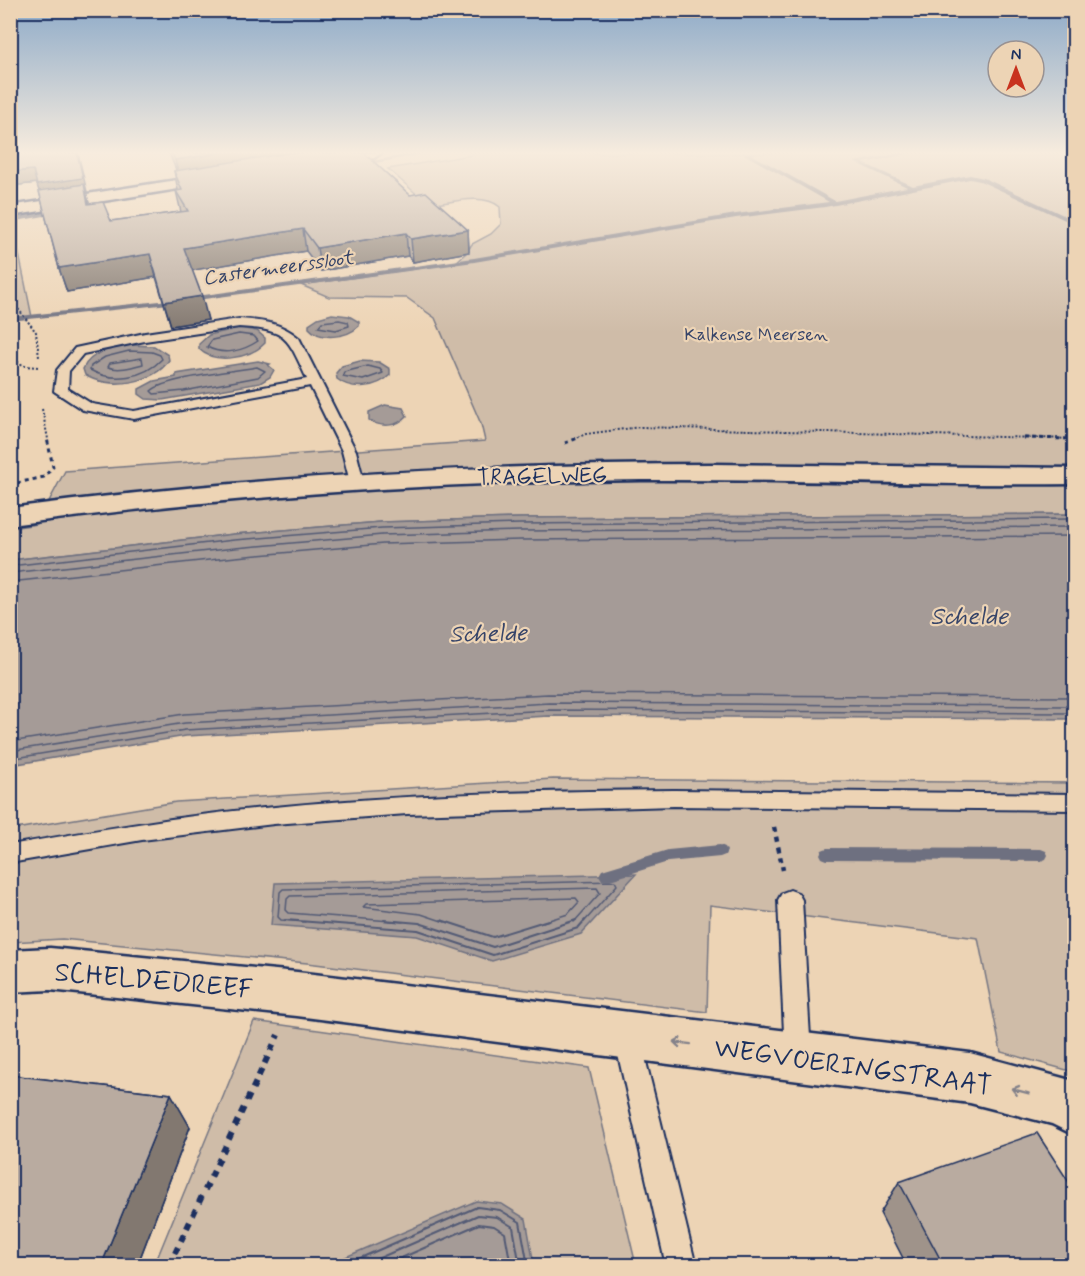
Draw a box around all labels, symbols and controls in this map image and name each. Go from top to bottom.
north arrow [986,39,1046,99]
text: N [1011,45,1021,66]
water label: Castermeerssloot [201,244,356,292]
park label: Kalkense Meersen [684,323,828,347]
street label: TRAGELWEG [477,462,607,492]
water label: Schelde [930,602,1009,633]
water label: Schelde [449,618,528,651]
street label: SCHELDEDREEF [53,955,255,1008]
street label: WEGVOERINGSTRAAT [712,1031,994,1104]
one-way arrow [672,1037,692,1048]
one-way arrow [1011,1085,1030,1096]

